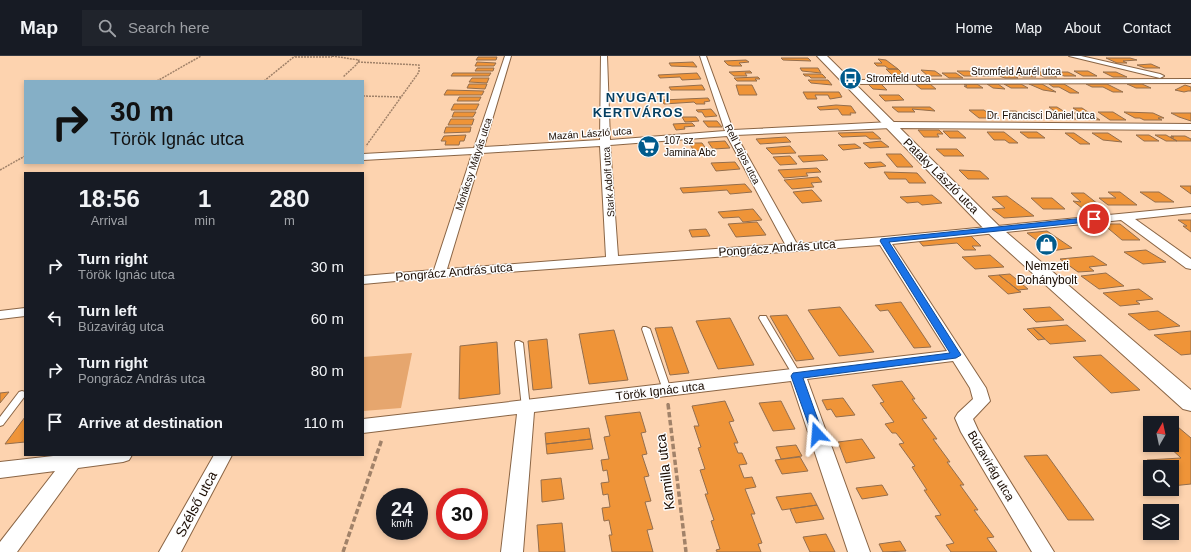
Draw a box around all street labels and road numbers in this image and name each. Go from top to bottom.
street label: Stromfeld Aurél utca [971,66,1061,77]
street label: Dr. Francisci Dániel utca [987,110,1096,121]
street label: Mohácsy Mátyás utca [453,116,494,212]
street label: Rell Lajos utca [723,123,763,186]
street label: Mazán László utca [548,125,632,142]
street label: Pataky László utca [900,135,982,217]
street label: Stark Adolf utca [601,146,616,217]
street label: Pongrácz András utca [718,237,836,259]
street label: Pongrácz András utca [395,260,513,284]
street label: Török Ignác utca [615,379,706,403]
street label: Búzavirág utca [965,428,1018,504]
street label: Kamilla utca [652,433,678,511]
street label: Szélső utca [172,468,220,540]

